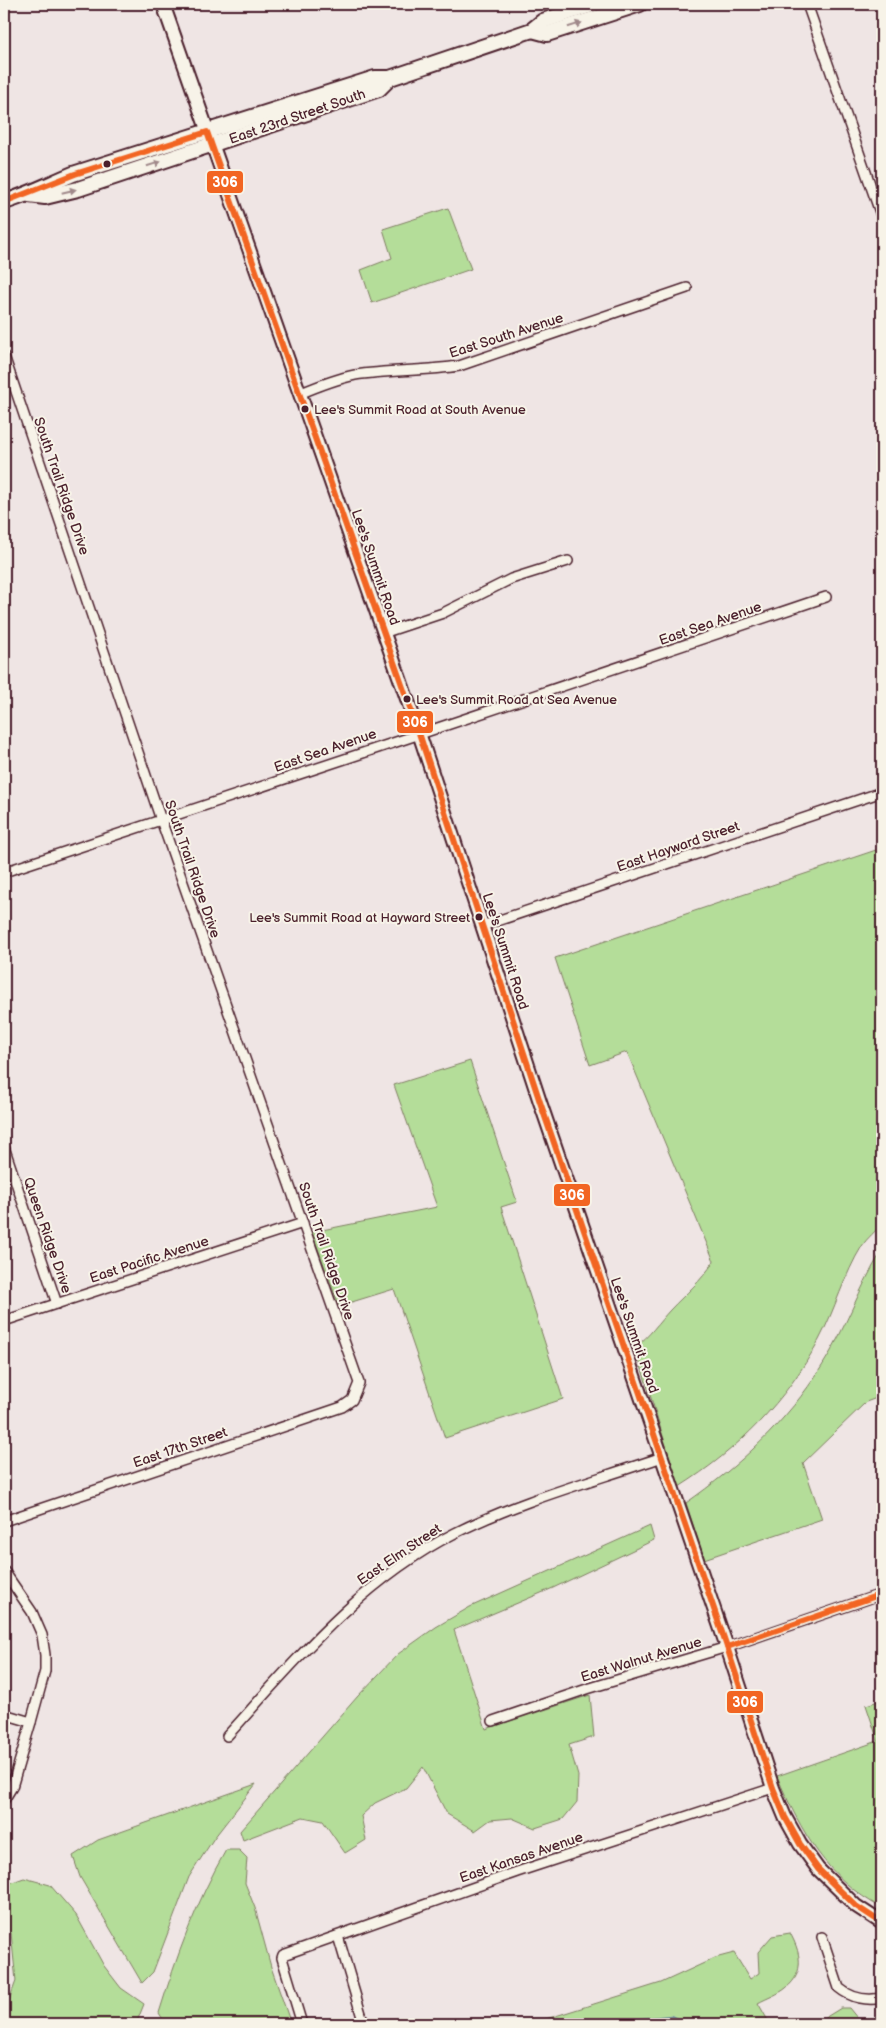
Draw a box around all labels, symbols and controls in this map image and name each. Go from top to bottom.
one-way arrow [567,21,582,28]
street label: East 23rd Street South [227,85,368,148]
unlabelled marker [102,159,112,169]
one-way arrow [147,160,162,167]
line badge: 306 [206,170,244,194]
text: 306 [212,174,238,191]
one-way arrow [62,187,77,195]
street label: East South Avenue [447,309,565,362]
place label: Lee's Summit Road at South Avenue [314,402,526,418]
marker: Lee's Summit Road at South Avenue [300,404,310,414]
street label: South Trail Ridge Drive [30,415,93,557]
street label: Lee's Summit Road [348,507,403,627]
street label: East Sea Avenue [657,598,764,649]
place label: Lee's Summit Road at Sea Avenue [416,692,617,708]
marker: Lee's Summit Road at Sea Avenue [402,694,412,704]
line badge: 306 [396,710,434,734]
text: 306 [402,714,428,731]
street label: East Sea Avenue [272,725,379,776]
street label: South Trail Ridge Drive [161,798,224,940]
street label: East Hayward Street [615,817,742,875]
street label: Lee's Summit Road [479,891,532,1012]
place label: Lee's Summit Road at Hayward Street [249,910,470,926]
marker: Lee's Summit Road at Hayward Street [474,912,484,922]
street label: Queen Ridge Drive [20,1175,75,1295]
street label: South Trail Ridge Drive [295,1180,358,1322]
line badge: 306 [553,1183,591,1207]
text: 306 [559,1187,585,1204]
street label: East Pacific Avenue [88,1232,211,1287]
street label: Lee's Summit Road [607,1275,662,1395]
street label: East 17th Street [131,1423,230,1472]
street label: East Elm Street [354,1520,445,1589]
street label: East Walnut Avenue [579,1633,704,1686]
line badge: 306 [726,1690,764,1714]
text: 306 [732,1694,758,1711]
street label: East Kansas Avenue [457,1828,585,1887]

